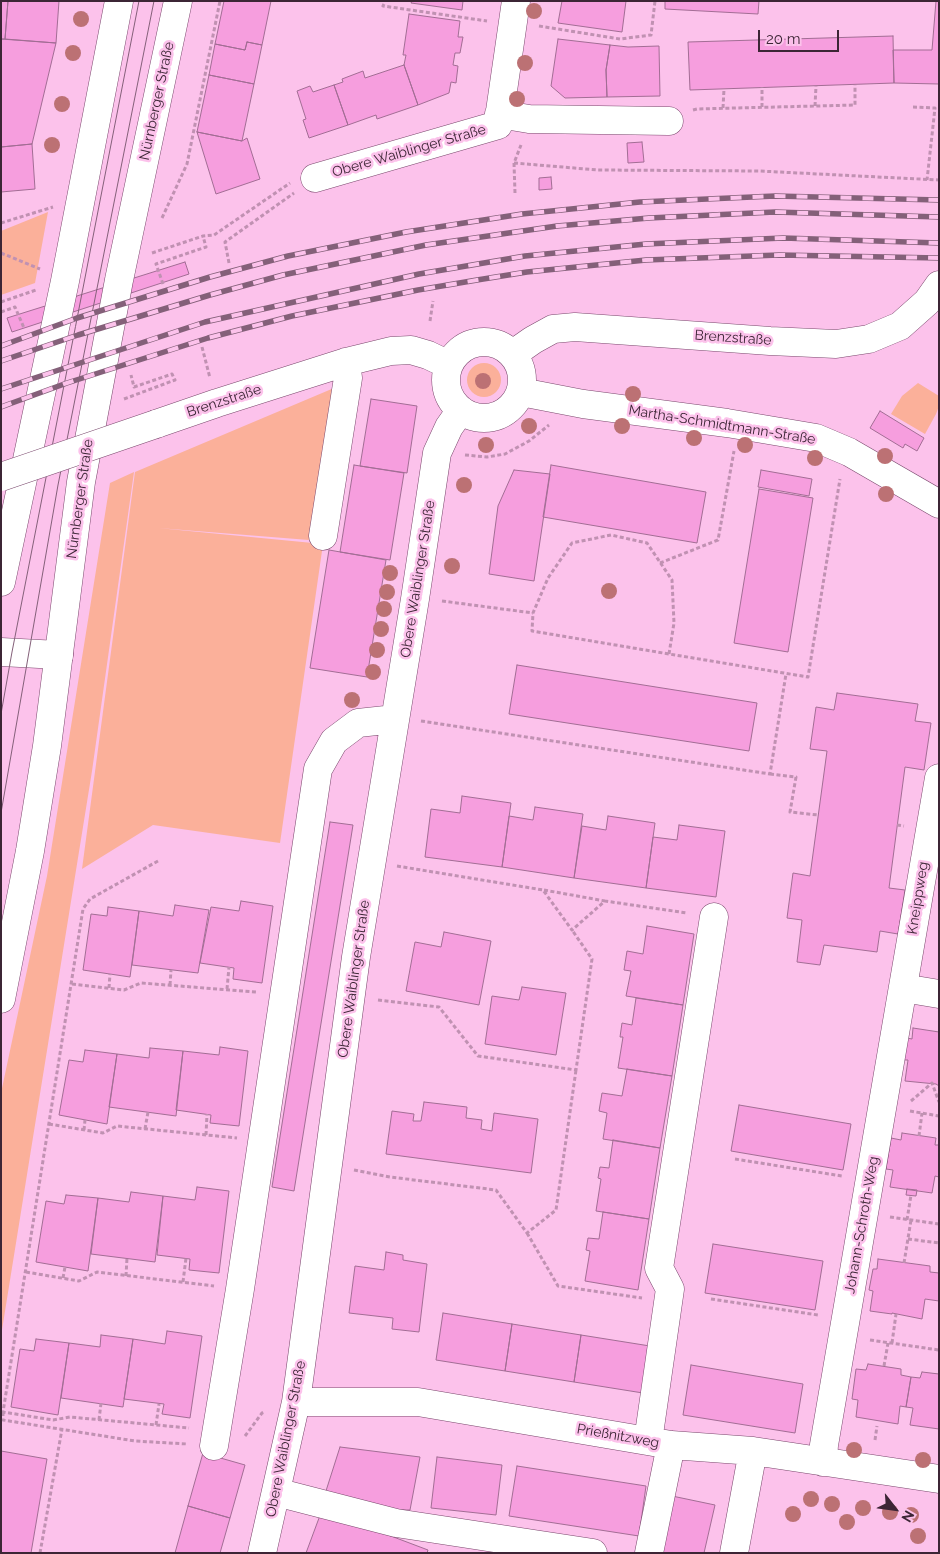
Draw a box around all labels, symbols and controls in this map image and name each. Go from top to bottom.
scale bar [760,20,841,52]
text: 20 m [766,30,801,48]
street label: Nürnberger Straße [136,40,178,162]
street label: Obere Waiblinger Straße [330,121,488,181]
street label: Brenzstraße [694,327,772,349]
street label: Brenzstraße [185,381,263,421]
street label: Martha-Schmidtmann-Straße [627,402,817,448]
street label: Nürnberger Straße [63,438,97,560]
street label: Obere Waiblinger Straße [397,499,439,659]
street label: Kneippweg [904,860,932,936]
street label: Obere Waiblinger Straße [335,899,373,1059]
street label: Johann-Schroth-Weg [842,1155,882,1295]
street label: Obere Waiblinger Straße [263,1359,309,1519]
street label: Prießnitzweg [575,1420,661,1452]
north arrow [870,1484,920,1534]
text: N [898,1508,918,1525]

